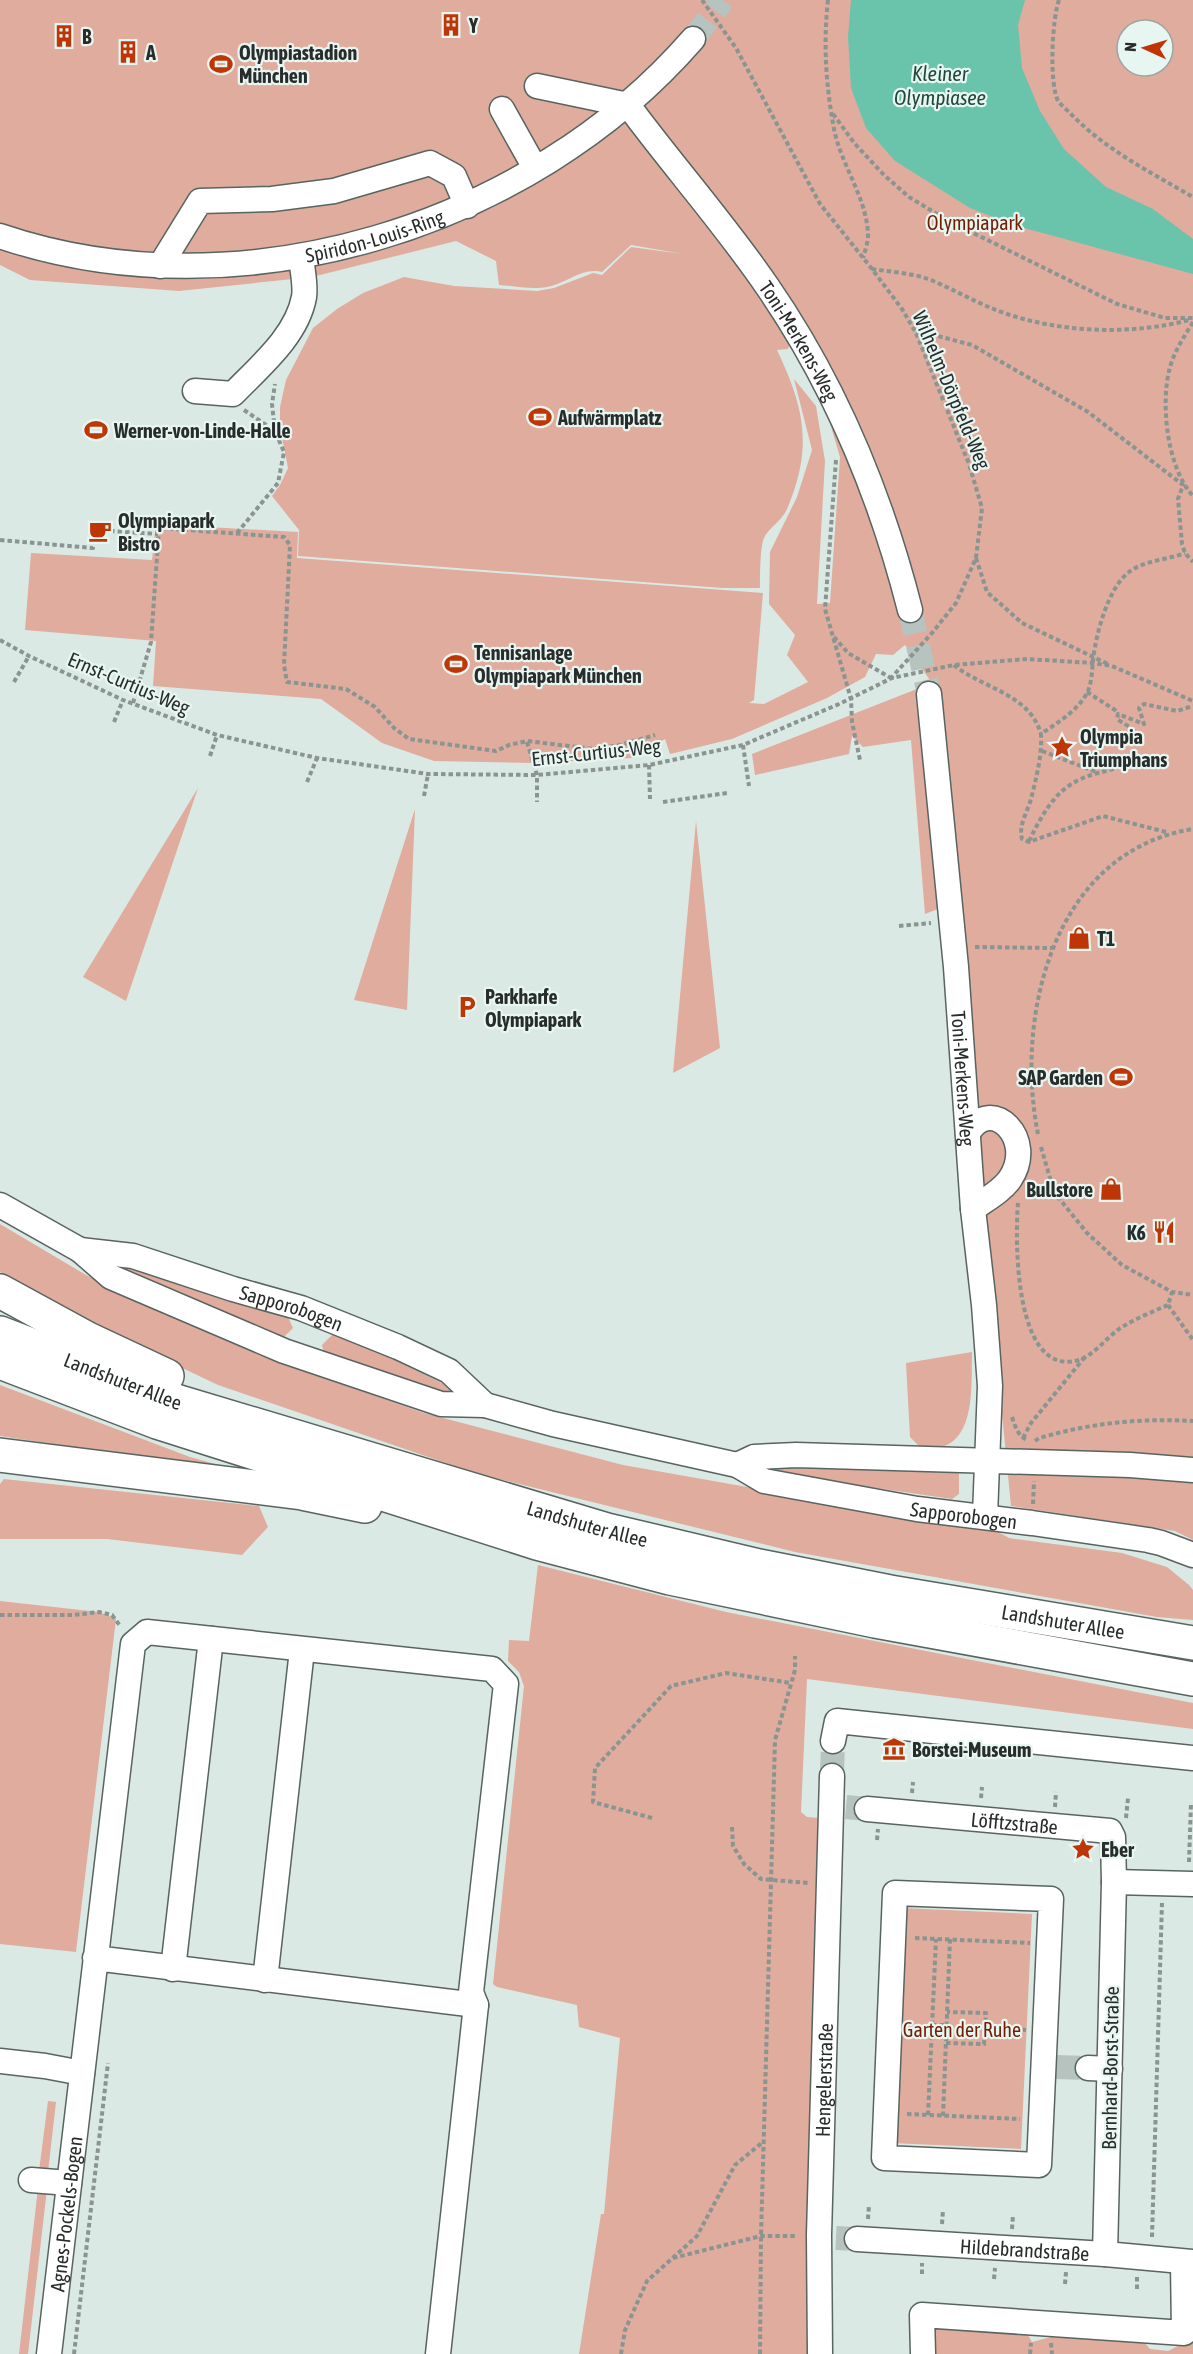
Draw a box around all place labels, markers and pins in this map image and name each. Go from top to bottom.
building icon: Y [438,12,464,38]
place label: Y [468,14,479,37]
building icon: B [51,23,77,49]
place label: B [82,25,92,48]
building icon: A [115,39,141,65]
place label: A [145,41,156,64]
place label: Olympiastadion München [239,41,357,87]
sports icon: Olympiastadion München [208,51,234,77]
sports icon: Aufwärmplatz [527,404,553,430]
place label: Aufwärmplatz [557,406,662,429]
sports icon: Werner-von-Linde-Halle [83,417,109,443]
place label: Werner-von-Linde-Halle [113,419,291,442]
place label: Olympiapark Bistro [118,509,214,555]
cafe icon: Olympiapark Bistro [87,518,113,544]
place label: Tennisanlage Olympiapark München [474,641,642,687]
sports icon: Tennisanlage Olympiapark München [443,651,469,677]
place label: Olympia Triumphans [1080,725,1167,771]
place icon: Olympia Triumphans [1049,734,1075,760]
shop icon: T1 [1066,925,1092,951]
place label: T1 [1097,927,1115,950]
place label: Parkharfe Olympiapark [485,985,581,1031]
parking icon: Parkharfe Olympiapark [454,994,480,1020]
sports icon: SAP Garden [1108,1064,1134,1090]
place label: SAP Garden [1018,1066,1103,1089]
shop icon: Bullstore [1098,1176,1124,1202]
place label: Bullstore [1026,1178,1093,1201]
restaurant icon: K6 [1151,1219,1177,1245]
place label: K6 [1127,1221,1146,1244]
museum icon: Borstei-Museum [881,1736,907,1762]
place label: Borstei-Museum [912,1738,1031,1761]
place icon: Eber [1070,1836,1096,1862]
place label: Eber [1101,1838,1135,1861]

